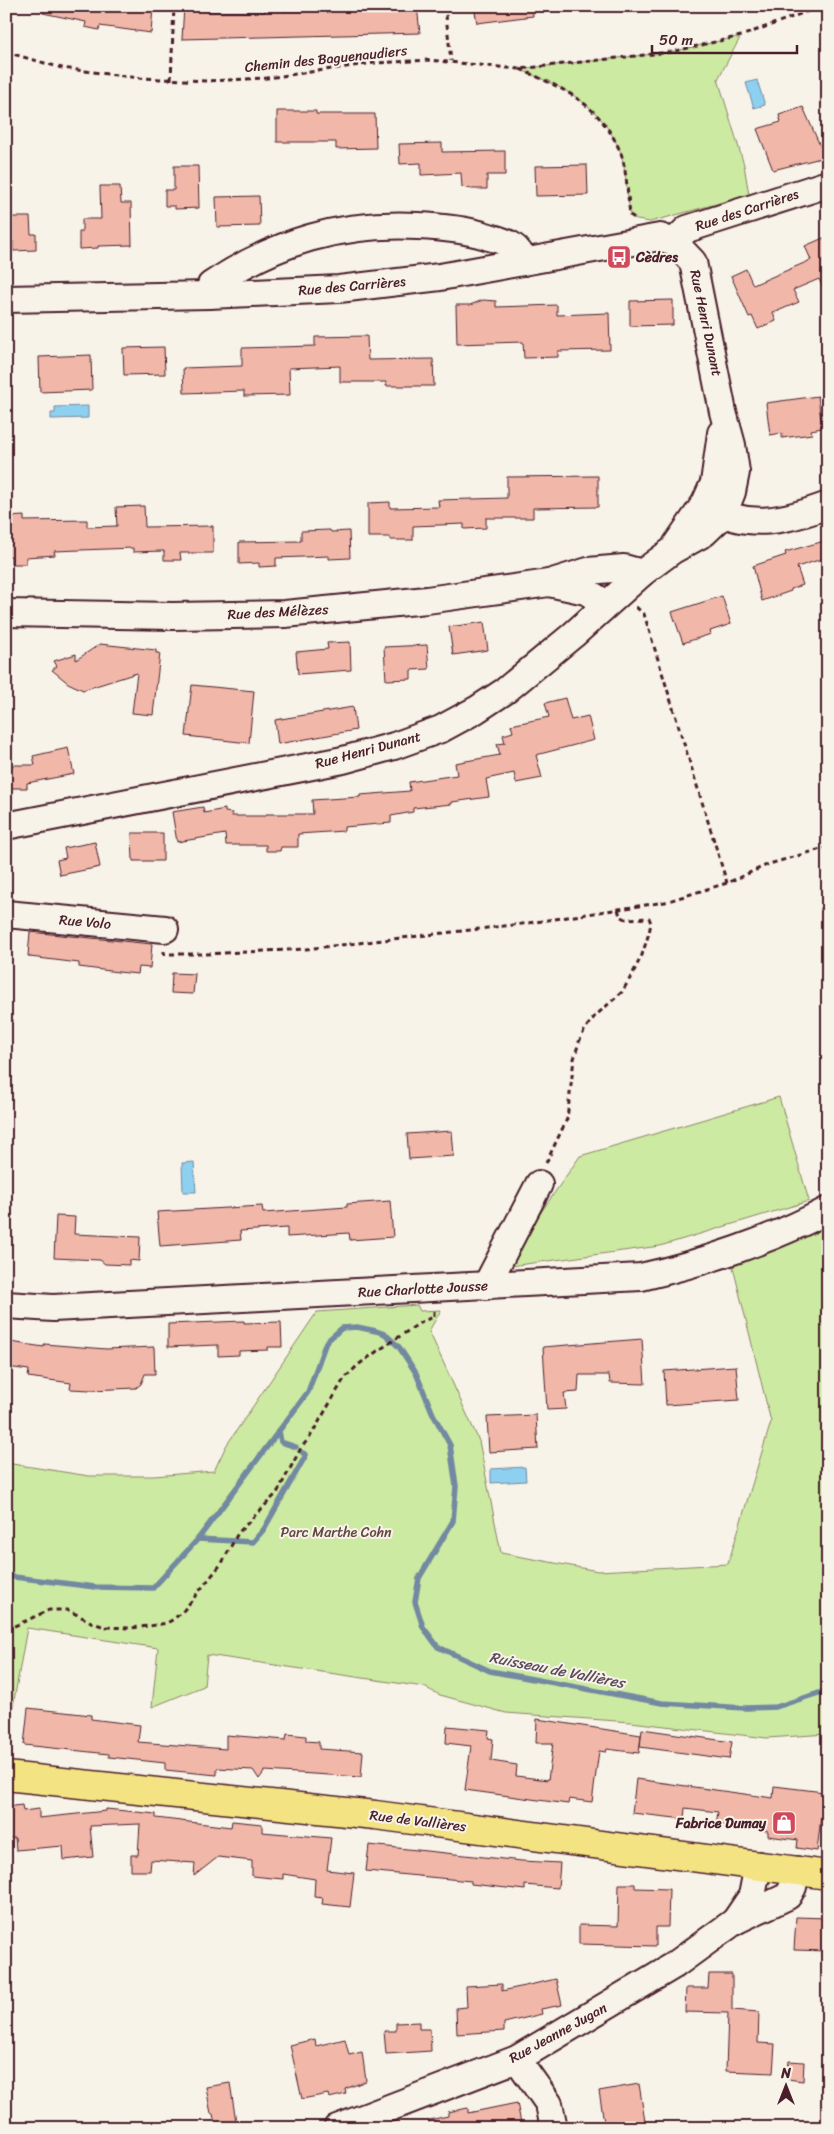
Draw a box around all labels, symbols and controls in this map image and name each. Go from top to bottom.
scale bar [652,22,796,54]
text: 50 m [659,27,694,53]
street label: Chemin des Baguenaudiers [244,38,409,80]
street label: Rue des Carrières [692,181,802,239]
bus stop icon: Cèdres [606,244,632,270]
place label: Cèdres [635,245,678,270]
street label: Rue Henri Dunant [682,267,730,379]
street label: Rue des Carrières [297,269,407,303]
street label: Rue des Mélèzes [227,597,330,627]
street label: Rue Henri Dunant [312,724,424,776]
street label: Rue Volo [58,907,112,937]
street label: Rue Charlotte Jousse [357,1273,489,1305]
park label: Parc Marthe Cohn [280,1520,392,1545]
water label: Ruisseau de Vallières [487,1644,629,1696]
street label: Rue de Vallières [368,1803,468,1839]
shop icon: Fabrice Dumay [771,1810,797,1836]
place label: Fabrice Dumay [675,1811,767,1836]
street label: Rue Jeanne Jugan [504,1995,612,2070]
text: N [780,2061,791,2086]
north arrow [762,2062,812,2112]

